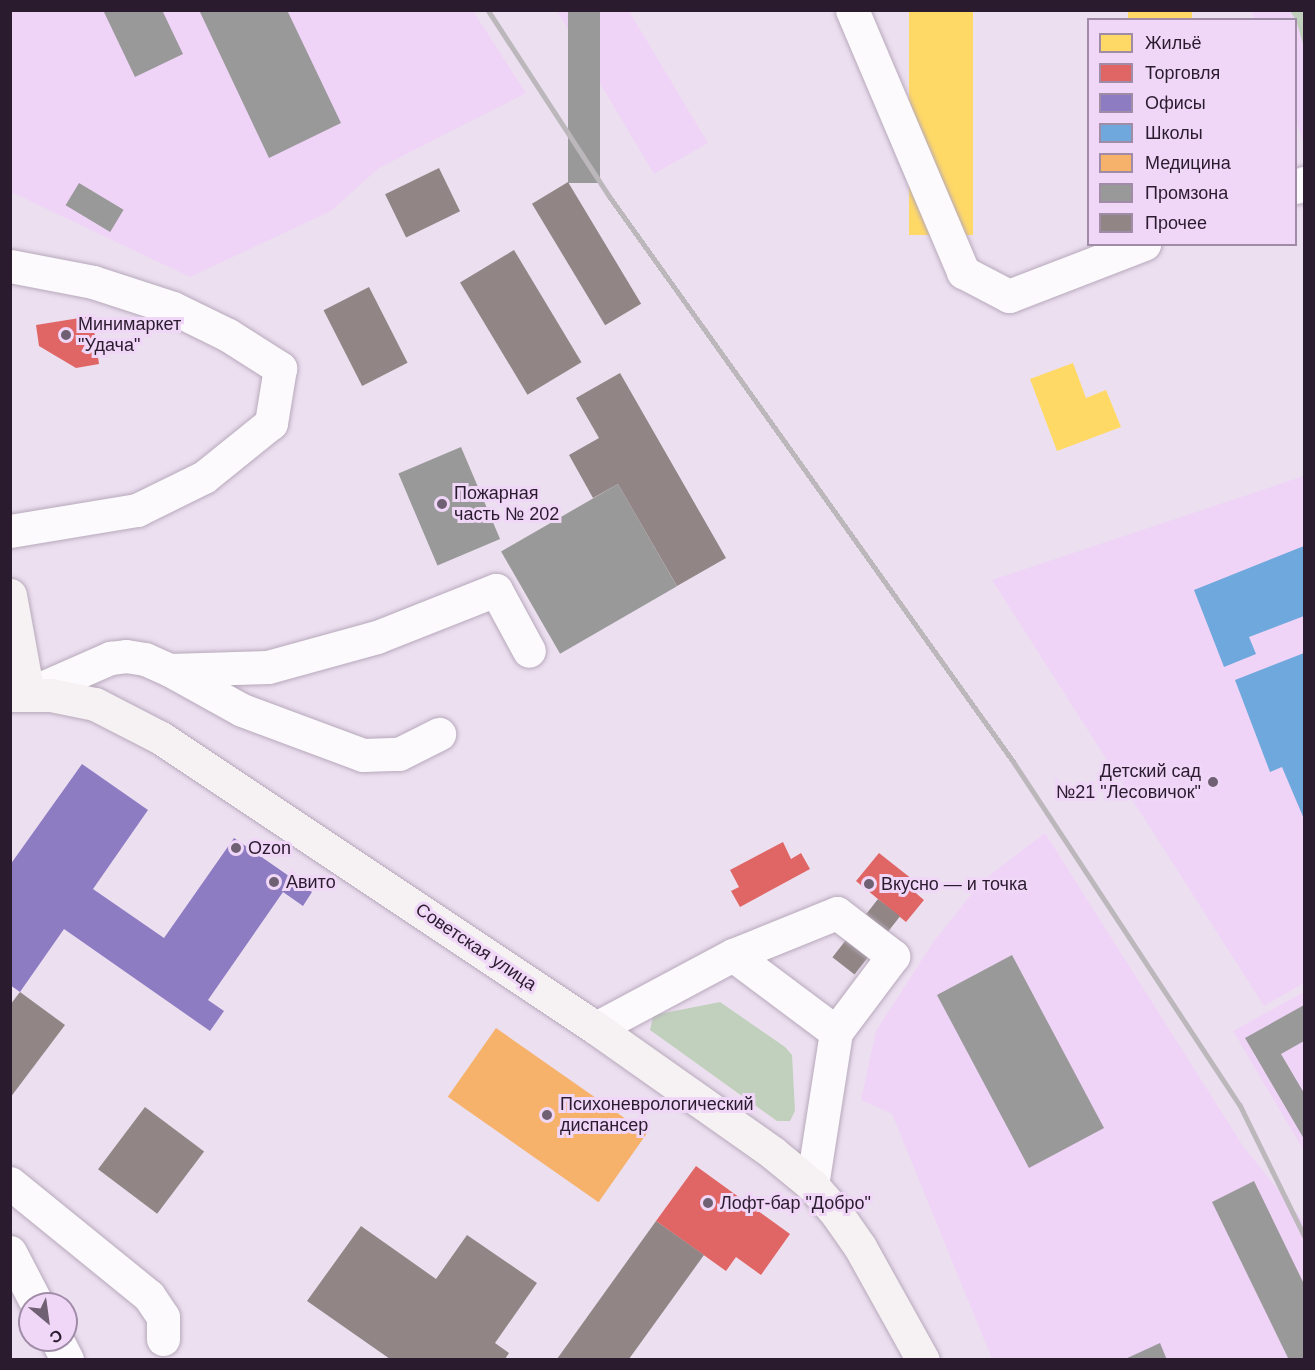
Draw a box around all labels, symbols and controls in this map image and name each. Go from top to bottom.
legend [1087,18,1297,246]
text: Жильё [1145,33,1202,53]
text: Торговля [1145,63,1220,83]
text: Офисы [1145,93,1206,113]
text: Школы [1145,123,1203,143]
text: Медицина [1145,153,1231,173]
text: Промзона [1145,183,1228,203]
text: Прочее [1145,213,1207,233]
place label: Минимаркет "Удача" [78,314,181,356]
marker: Минимаркет "Удача" [59,328,73,342]
place label: Пожарная часть № 202 [454,483,559,526]
marker: Пожарная часть № 202 [435,497,449,511]
place label: Детский сад №21 "Лесовичок" [1056,761,1201,804]
marker: Детский сад №21 "Лесовичок" [1206,775,1220,789]
place label: Ozon [248,837,291,859]
marker: Ozon [229,841,243,855]
place label: Авито [286,871,336,893]
place label: Вкусно — и точка [881,873,1027,895]
marker: Авито [267,875,281,889]
marker: Вкусно — и точка [862,877,876,891]
street label: Советская улица [411,899,541,995]
place label: Психоневрологический диспансер [560,1094,754,1136]
marker: Психоневрологический диспансер [538,1106,556,1124]
place label: Лофт-бар "Добро" [720,1192,871,1214]
marker: Лофт-бар "Добро" [701,1196,715,1210]
north arrow [18,1292,78,1352]
text: С [47,1326,65,1347]

